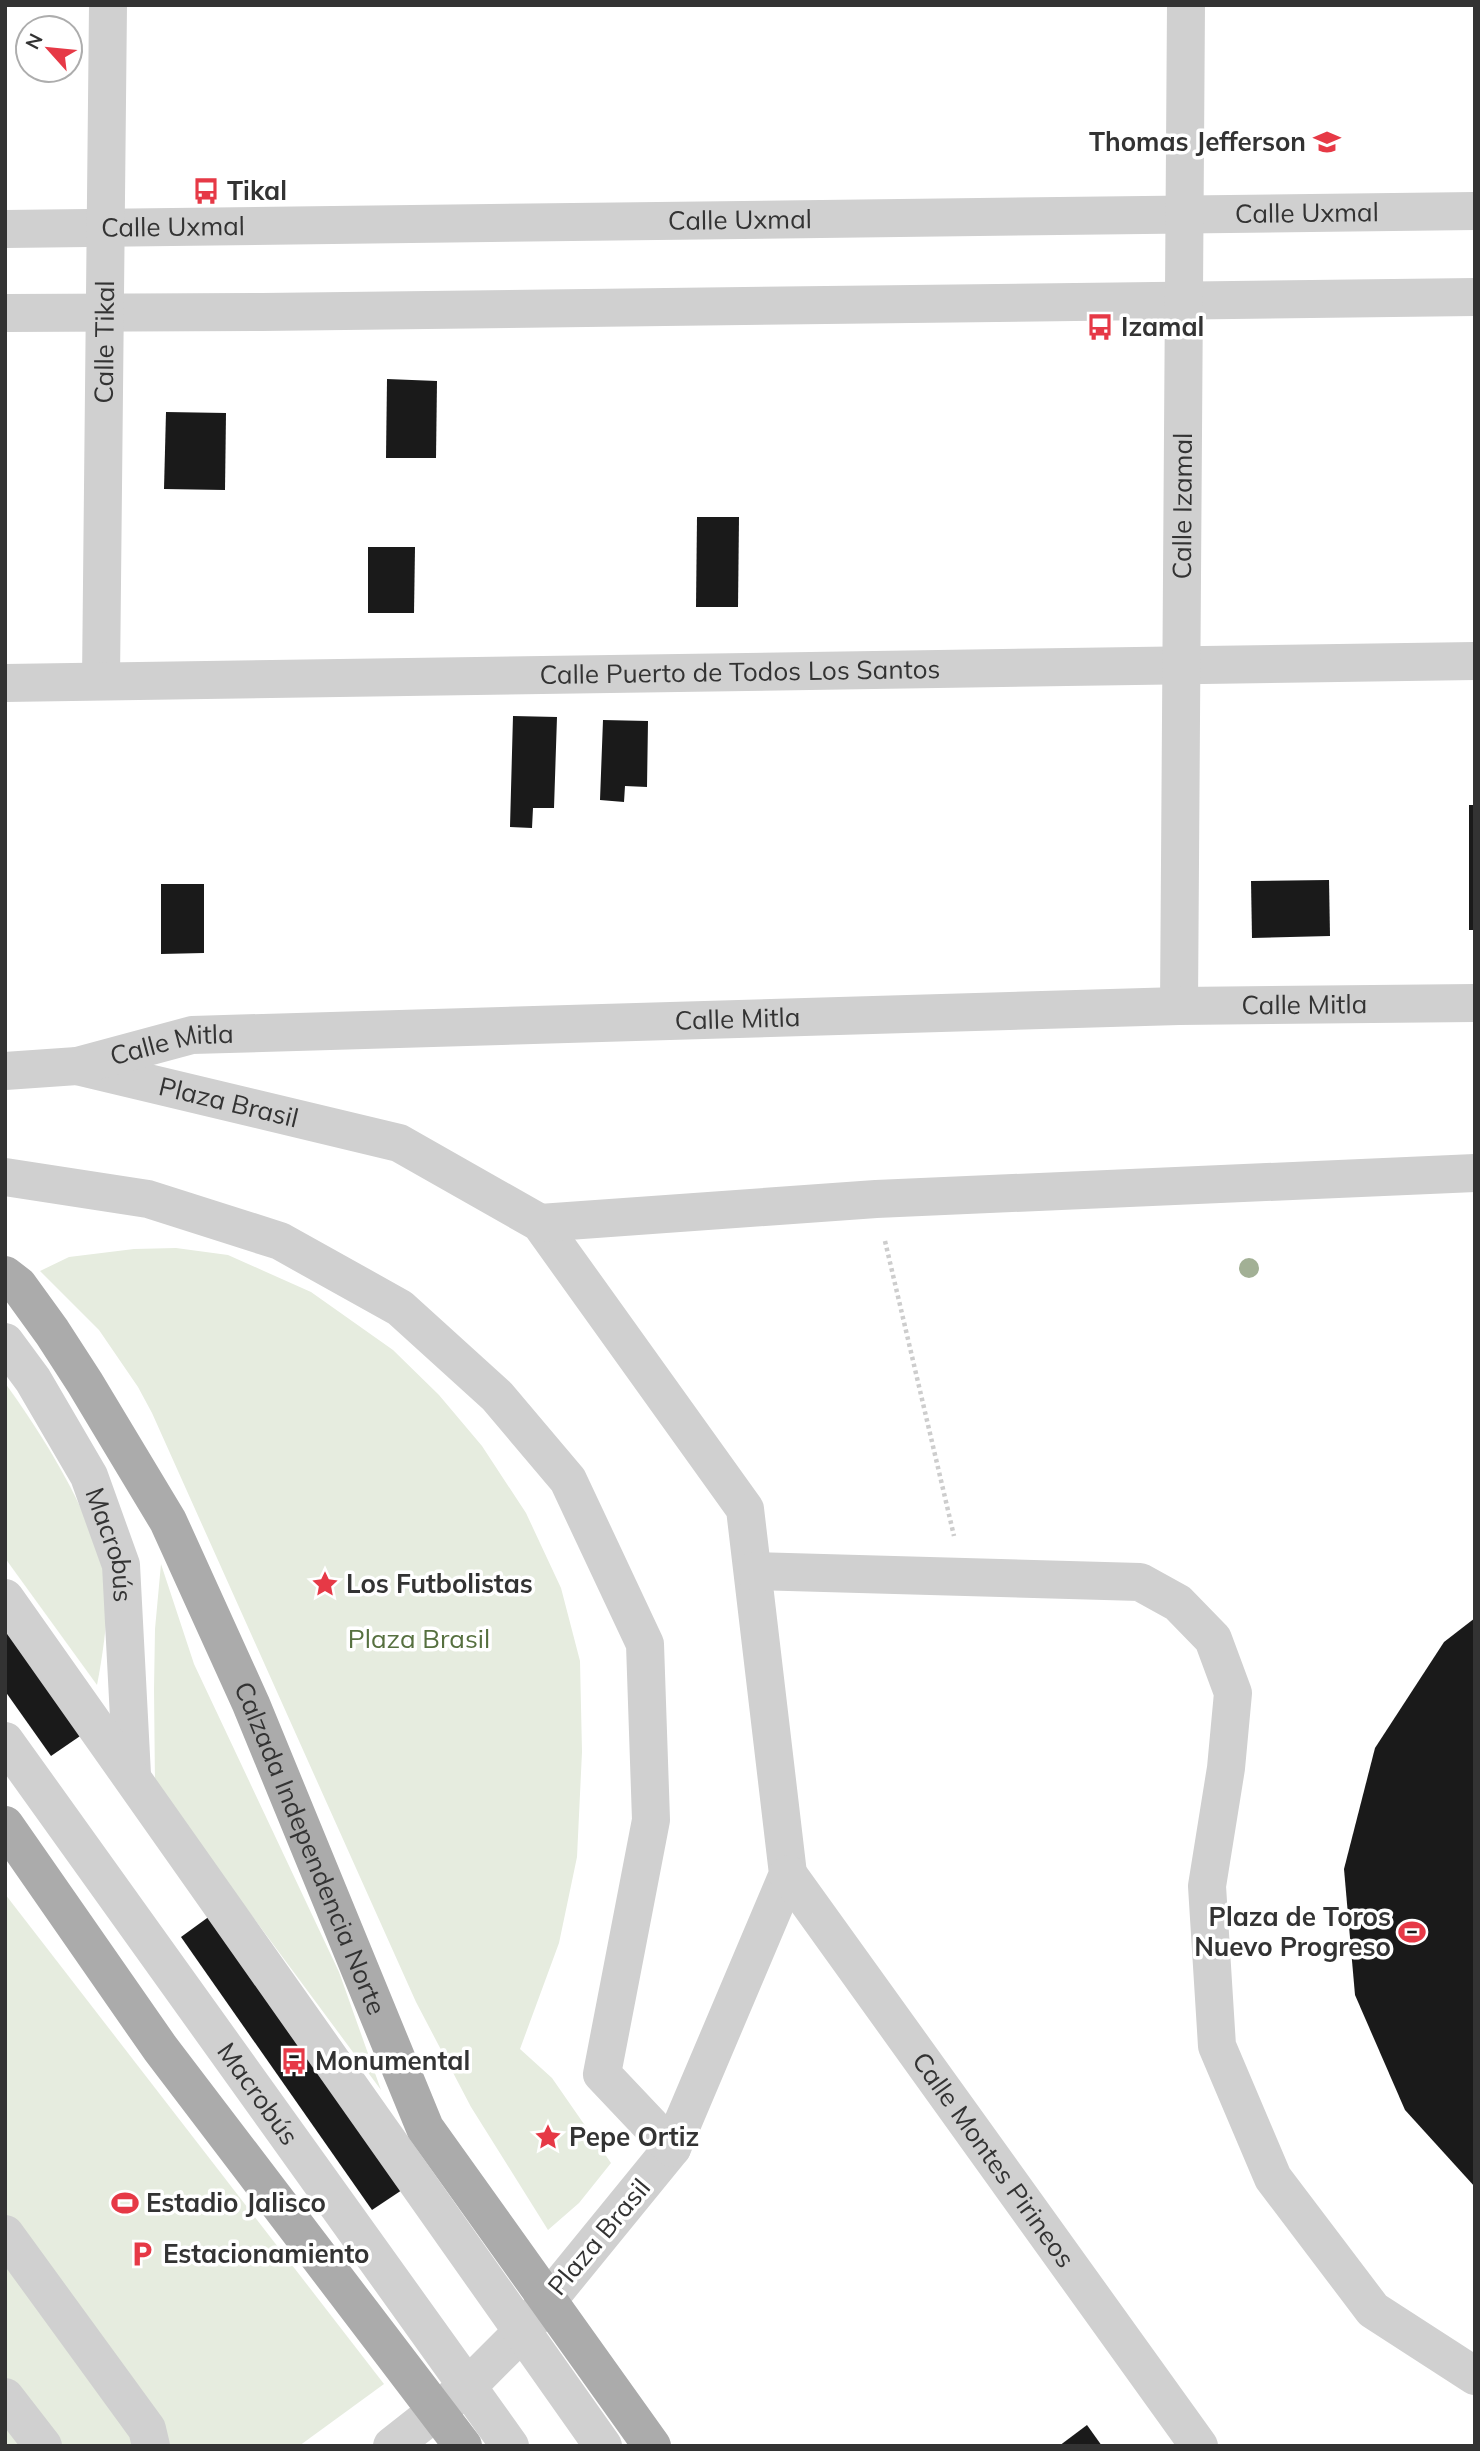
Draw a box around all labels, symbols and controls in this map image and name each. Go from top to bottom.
north arrow [14,14,84,84]
text: N [20,29,48,53]
place label: Thomas Jefferson [1089,125,1306,158]
school or university icon: Thomas Jefferson [1312,127,1342,157]
place label: Tikal [227,174,287,207]
bus stop icon: Tikal [191,176,221,206]
street label: Calle Uxmal [1235,195,1379,230]
street label: Calle Uxmal [668,202,812,237]
street label: Calle Uxmal [101,209,245,244]
street label: Calle Tikal [87,280,121,404]
place label: Izamal [1121,310,1204,343]
bus stop icon: Izamal [1085,312,1115,342]
street label: Calle Izamal [1165,433,1199,579]
street label: Calle Puerto de Todos Los Santos [539,652,941,691]
street label: Calle Mitla [1241,987,1367,1021]
street label: Calle Mitla [674,1000,801,1037]
street label: Calle Mitla [106,1017,234,1072]
street label: Plaza Brasil [156,1069,302,1134]
street label: Macrobús [78,1483,140,1603]
place label: Los Futbolistas [346,1567,533,1600]
place icon: Los Futbolistas [310,1569,340,1599]
park label: Plaza Brasil [348,1622,490,1655]
street label: Calzada Independencia Norte [227,1676,394,2019]
place label: Plaza de Toros Nuevo Progreso [1194,1900,1391,1963]
sports icon: Plaza de Toros Nuevo Progreso [1397,1917,1427,1947]
street label: Macrobús [210,2036,306,2151]
place label: Monumental [315,2044,470,2077]
street label: Calle Montes Pirineos [905,2045,1082,2274]
bus stop icon: Monumental [279,2046,309,2076]
place label: Pepe Ortiz [569,2120,699,2153]
place icon: Pepe Ortiz [533,2122,563,2152]
street label: Plaza Brasil [540,2172,657,2302]
place label: Estadio Jalisco [146,2186,326,2219]
sports icon: Estadio Jalisco [110,2188,140,2218]
place label: Estacionamiento [163,2237,370,2270]
parking icon: Estacionamiento [127,2239,157,2269]

